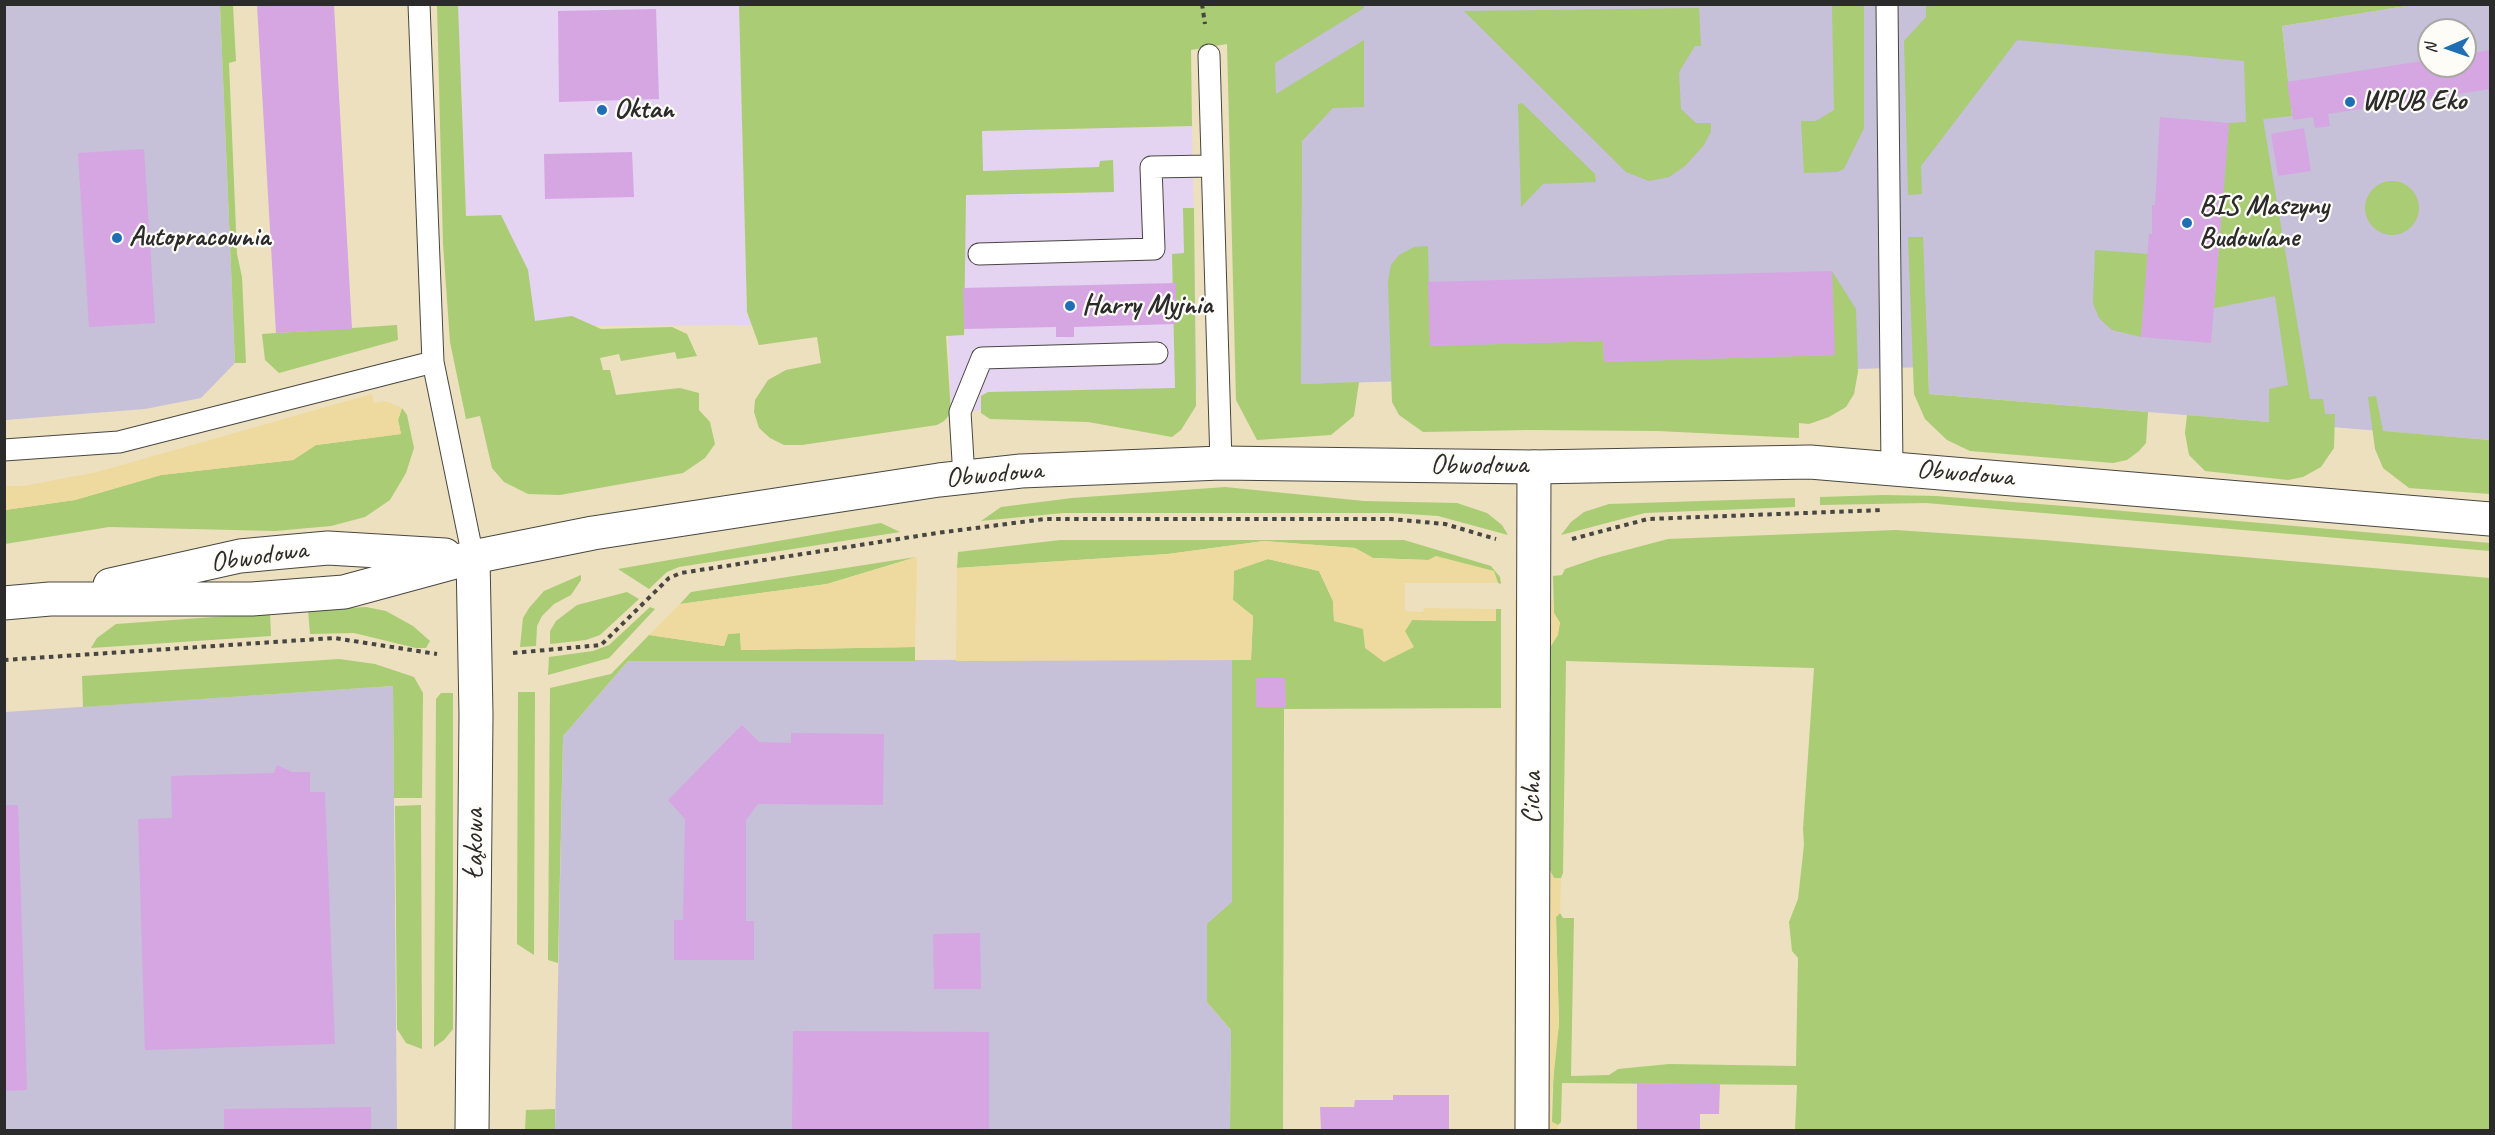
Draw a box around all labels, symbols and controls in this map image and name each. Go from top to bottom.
north arrow [2417,18,2477,78]
text: N [2421,43,2441,54]
place label: WPUB Eko [2362,85,2466,119]
place label: Oktan [614,93,673,127]
marker: WPUB Eko [2343,95,2357,109]
marker: Oktan [595,103,609,117]
place label: BIS Maszyny Budowlane [2199,190,2329,256]
marker: BIS Maszyny Budowlane [2180,216,2194,230]
place label: Autopracownia [129,221,270,255]
marker: Autopracownia [110,231,124,245]
place label: Harry Myjnia [1082,289,1213,323]
marker: Harry Myjnia [1063,299,1077,313]
street label: Obwodowa [1430,449,1528,483]
street label: Obwodowa [1915,453,2015,495]
street label: Obwodowa [944,454,1044,496]
street label: Obwodowa [208,534,310,580]
street label: Cicha [1516,772,1550,824]
street label: Łąkowa [458,809,492,879]

